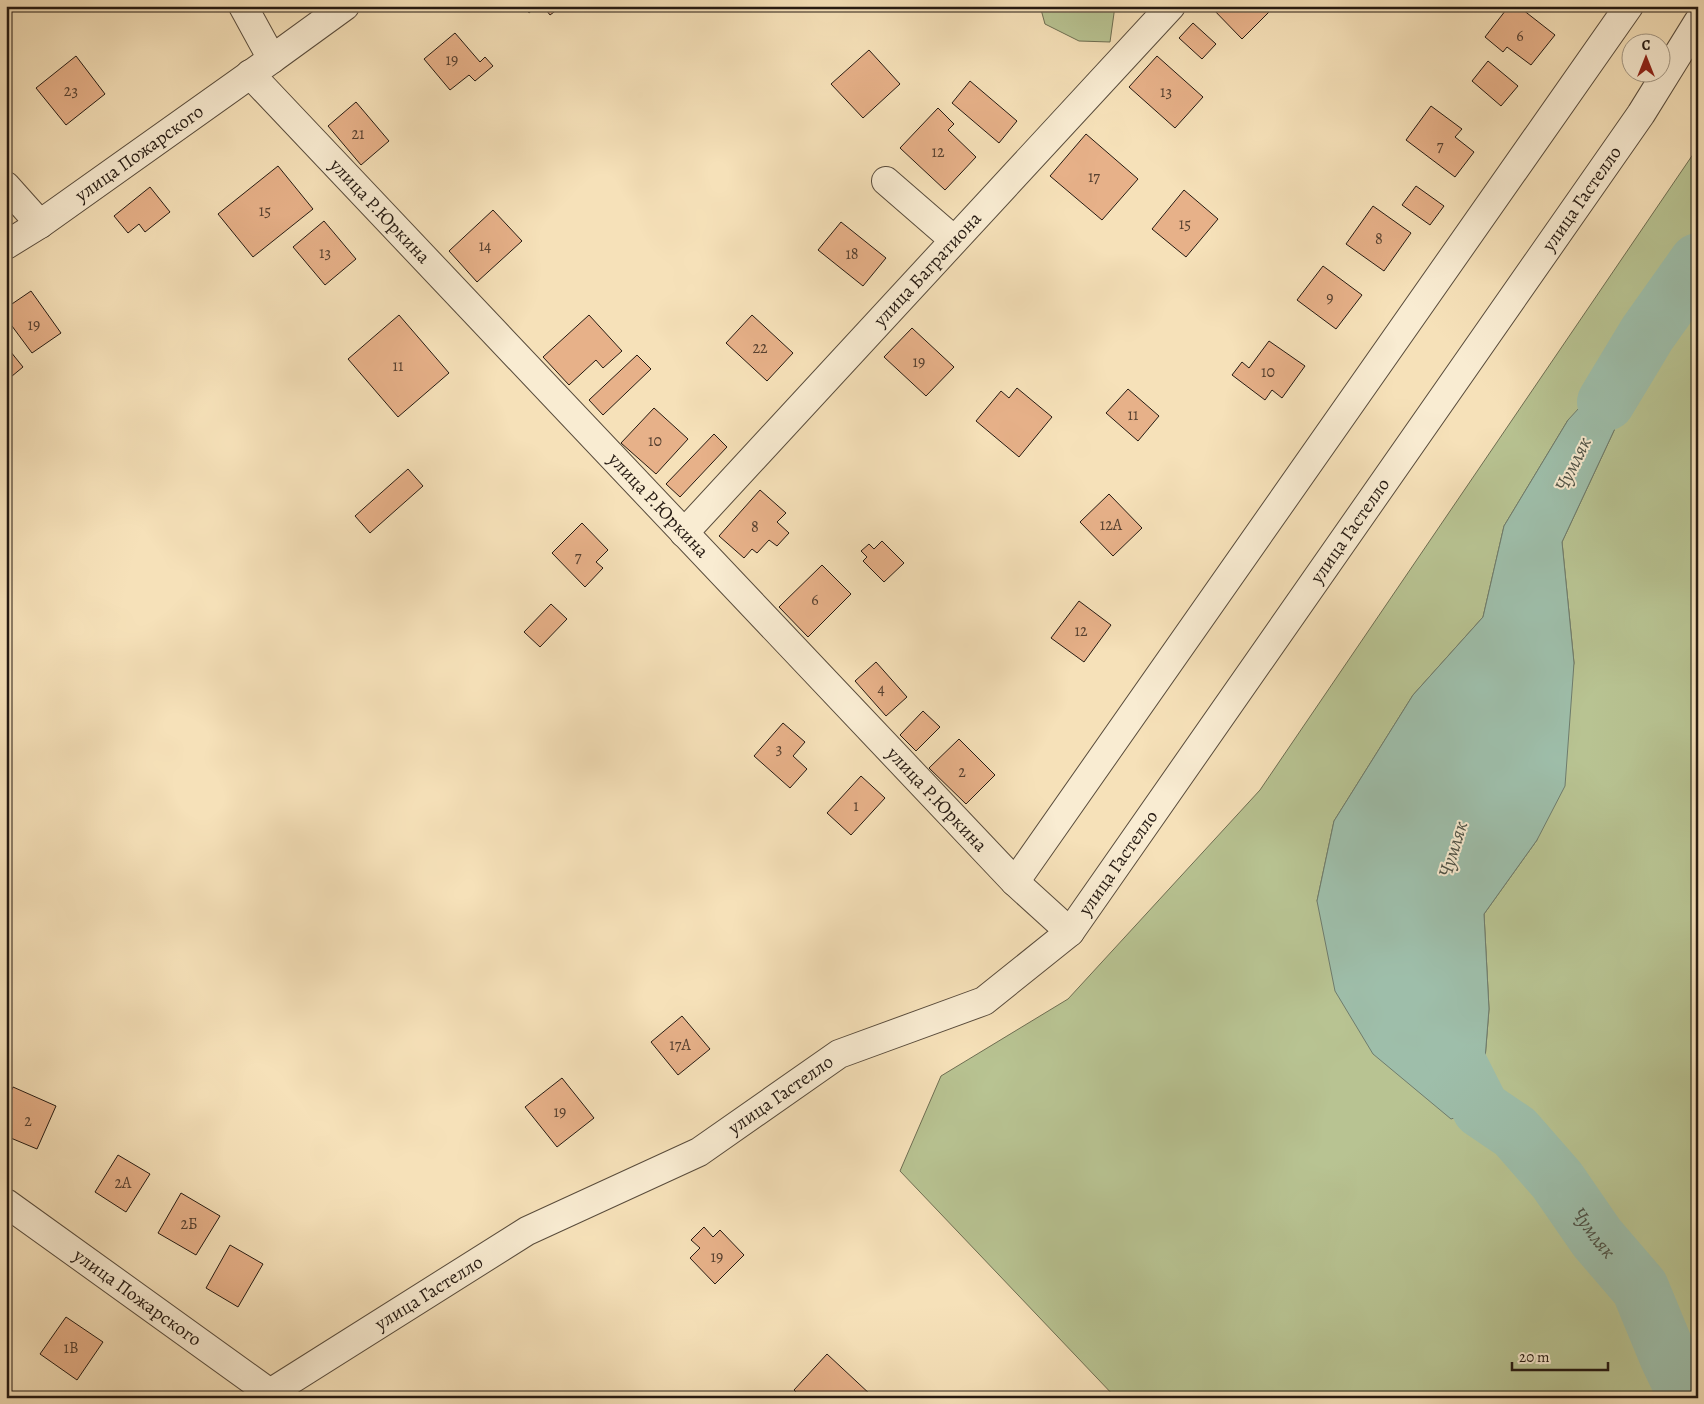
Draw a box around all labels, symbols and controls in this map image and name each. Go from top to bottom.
house number: 6 [1516,25,1524,47]
north arrow [1622,32,1672,82]
text: С [1642,36,1651,55]
house number: 19 [446,49,458,71]
house number: 23 [64,80,78,102]
house number: 13 [1160,81,1172,103]
street label: улица Пожарского [69,99,209,209]
house number: 21 [351,123,365,145]
house number: 7 [1437,135,1444,157]
house number: 12 [931,141,945,163]
street label: улица Гастелло [1535,141,1628,257]
street label: улица Р.Юркина [323,152,436,270]
house number: 17 [1088,166,1100,188]
house number: 15 [259,200,271,222]
street label: улица Багратиона [867,206,988,333]
house number: 15 [1179,213,1191,235]
house number: 8 [1375,228,1383,250]
house number: 14 [479,235,491,257]
house number: 13 [319,242,331,264]
house number: 18 [845,243,859,265]
house number: 9 [1326,287,1334,309]
house number: 19 [28,314,40,336]
house number: 22 [752,337,768,359]
house number: 19 [913,351,925,373]
house number: 11 [393,355,404,377]
house number: 10 [1261,361,1275,383]
house number: 11 [1128,404,1139,426]
house number: 10 [648,430,662,452]
water label: Чумляк [1548,432,1598,496]
street label: улица Р.Юркина [602,446,715,564]
street label: улица Гастелло [1304,473,1396,590]
house number: 12А [1100,514,1123,536]
house number: 8 [751,516,759,538]
house number: 7 [575,546,582,568]
house number: 6 [811,589,819,611]
house number: 12 [1074,620,1088,642]
house number: 4 [877,678,885,700]
house number: 3 [776,738,782,760]
street label: улица Р.Юркина [880,740,993,858]
house number: 2 [958,761,966,783]
house number: 1 [853,795,859,817]
street label: улица Гастелло [1072,805,1164,922]
water label: Чумляк [1432,818,1474,880]
house number: 17А [669,1034,691,1056]
street label: улица Гастелло [722,1049,839,1141]
house number: 19 [554,1101,566,1123]
house number: 2 [24,1110,32,1132]
house number: 2А [115,1172,132,1194]
water label: Чумляк [1566,1202,1622,1264]
house number: 2Б [180,1213,198,1235]
street label: улица Пожарского [67,1242,207,1353]
house number: 19 [711,1246,723,1268]
street label: улица Гастелло [369,1249,488,1337]
house number: 1В [63,1337,79,1359]
scale bar [1512,1339,1608,1371]
text: 20 m [1519,1347,1550,1367]

